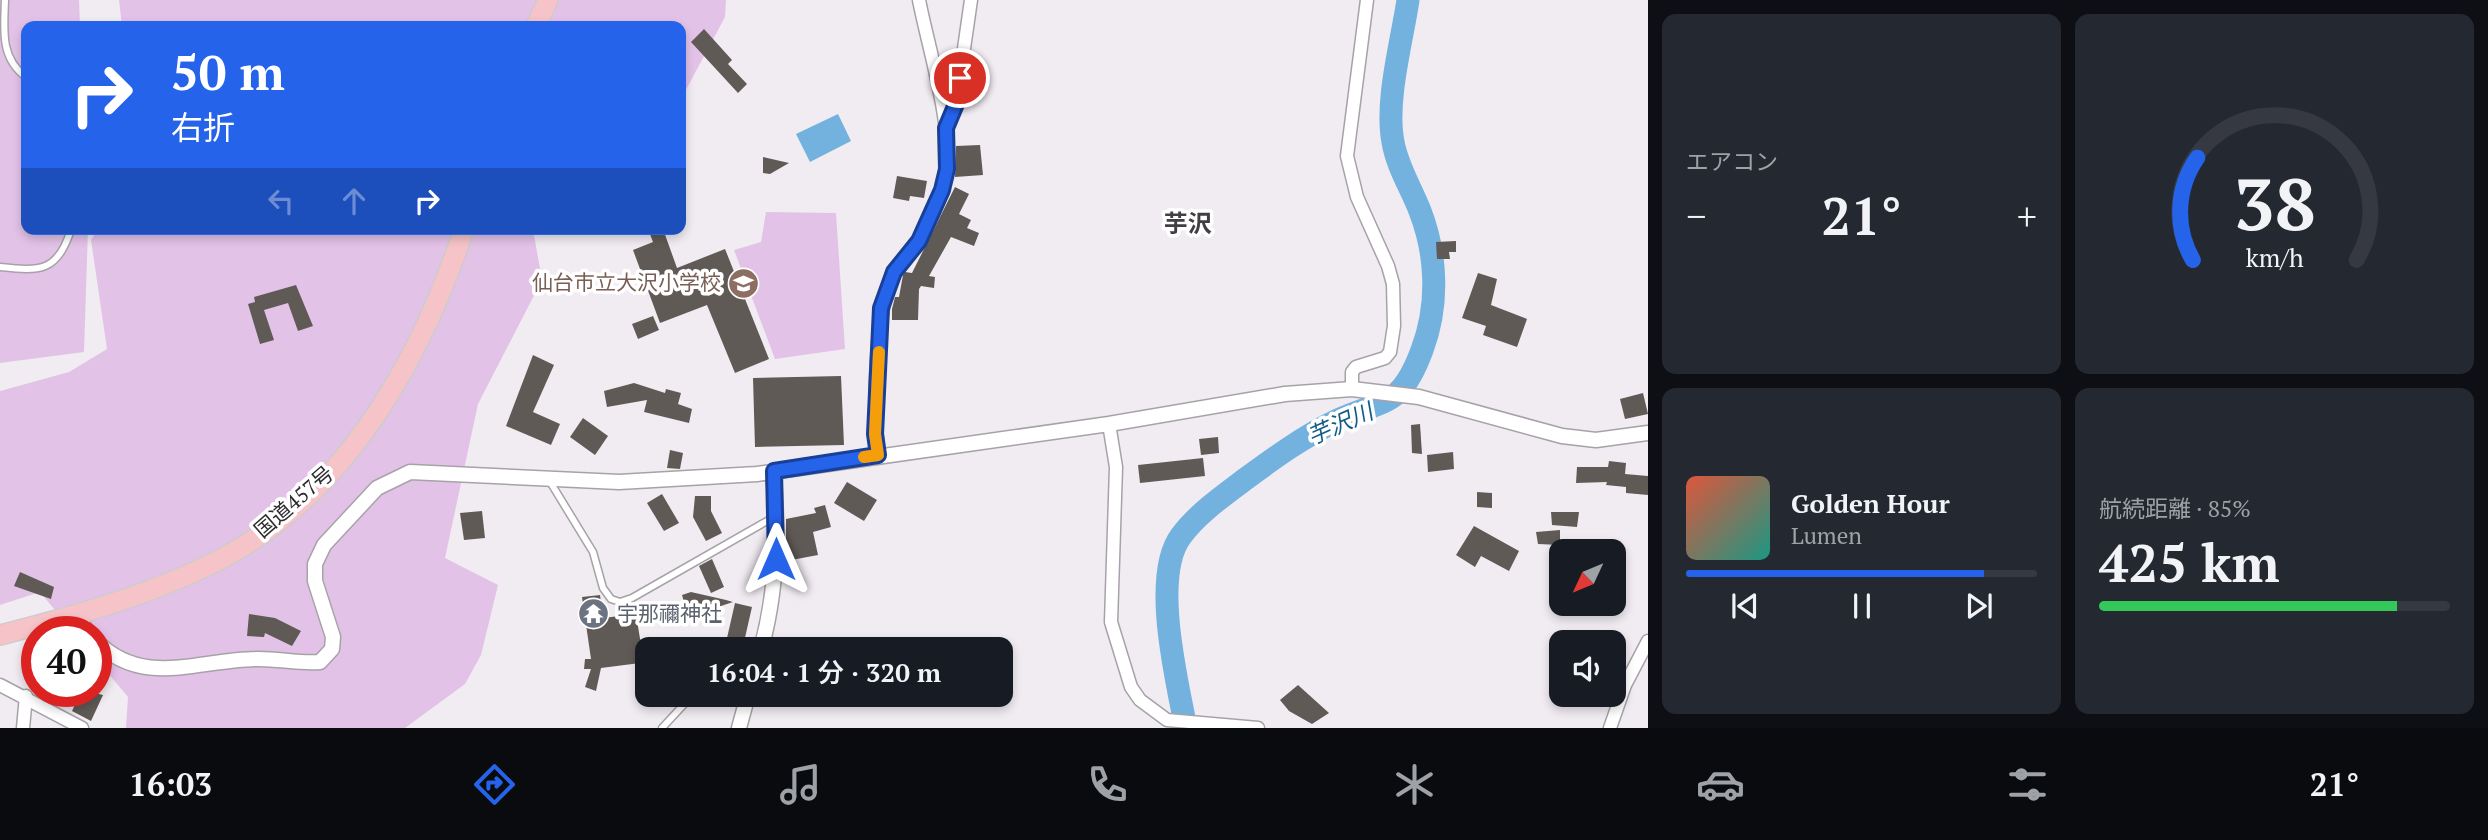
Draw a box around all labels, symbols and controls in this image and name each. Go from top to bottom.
text: 50 m [171,39,285,104]
pin [930,48,990,108]
icon: right [56,49,147,140]
icon: arrive [941,59,979,97]
text: 右折 [171,106,235,148]
text: エアコン [1686,146,1778,177]
text: 38 [2233,154,2316,251]
text: 21° [1821,181,1902,250]
icon: left [262,182,300,220]
icon: ahead [335,182,373,220]
icon: right [408,182,446,220]
text: − [1686,191,1706,241]
text: + [2017,191,2037,241]
district label: 芋沢 [1164,207,1212,239]
text: km/h [2246,241,2304,274]
school or university icon: 仙台市立大沢小学校 [727,266,761,300]
place label: 仙台市立大沢小学校 [532,268,721,296]
water label: 芋沢川 [1302,394,1380,452]
street label: 国道457号 [248,459,339,543]
text: Golden Hour [1791,486,1950,520]
text: 航続距離 · 85% [2099,493,2251,524]
text: Lumen [1791,520,1862,551]
position arrow [739,522,813,596]
text: 425 km [2099,528,2280,597]
north arrow [1549,539,1626,616]
map controls [1549,539,1626,707]
icon: previous [1726,587,1764,625]
icon: pause [1843,587,1881,625]
icon: next [1960,587,1998,625]
temple icon: 宇那禰神社 [577,597,611,631]
place label: 宇那禰神社 [617,599,722,627]
speed limit sign: 40 [21,616,112,707]
button: sound [1549,630,1626,707]
text: 16:04 · 1 分 · 320 m [707,655,941,689]
icon: directions [470,760,519,809]
icon: music [776,760,825,809]
icon: phone [1083,760,1132,809]
icon: climate [1390,760,1439,809]
icon: car [1696,760,1745,809]
icon: filters [2003,760,2052,809]
text: 16:03 [129,763,212,805]
text: 21° [2310,763,2359,805]

